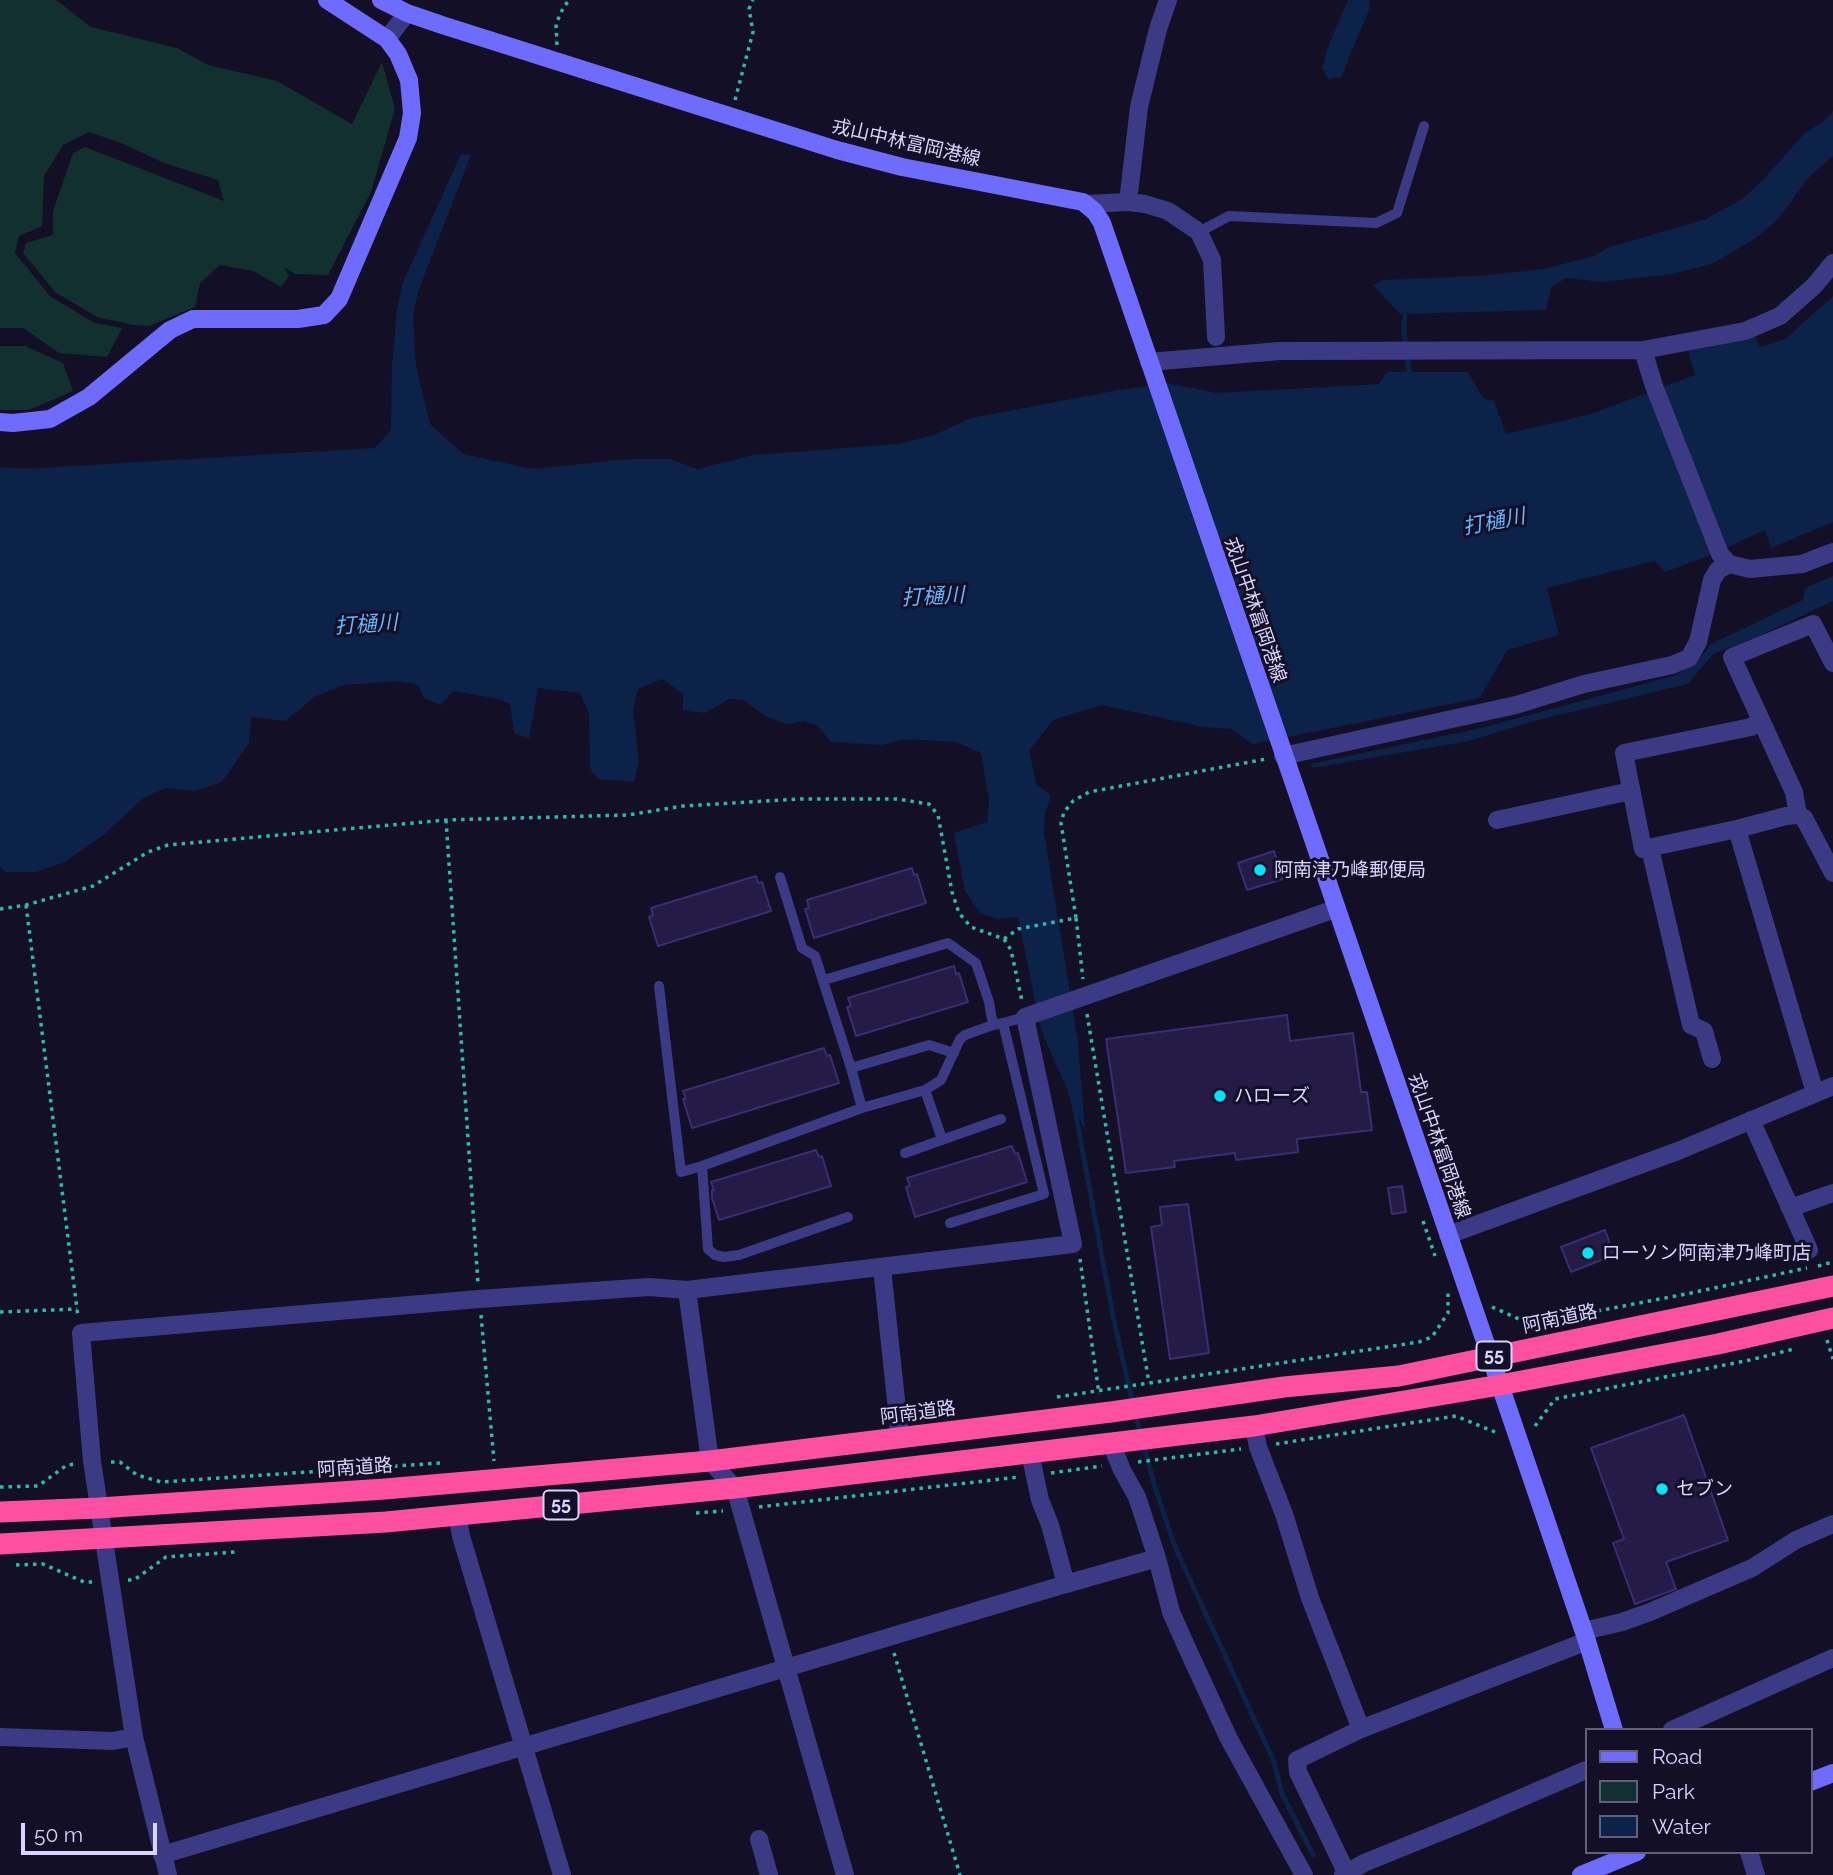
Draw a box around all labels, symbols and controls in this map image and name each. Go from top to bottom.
street label: 戎山中林富岡港線 [829,115,983,171]
water label: 打樋川 [1461,504,1527,540]
street label: 戎山中林富岡港線 [1219,534,1291,686]
water label: 打樋川 [901,583,965,611]
water label: 打樋川 [334,610,398,640]
place label: 阿南津乃峰郵便局 [1274,859,1426,881]
marker: 阿南津乃峰郵便局 [1252,862,1268,878]
street label: 戎山中林富岡港線 [1403,1070,1475,1222]
place label: ハローズ [1234,1085,1310,1107]
marker: ハローズ [1212,1088,1228,1104]
place label: ローソン阿南津乃峰町店 [1602,1242,1811,1264]
marker: ローソン阿南津乃峰町店 [1580,1245,1596,1261]
street label: 阿南道路 [1520,1300,1600,1338]
road number: 55 [1476,1342,1512,1371]
street label: 阿南道路 [879,1397,957,1429]
street label: 阿南道路 [316,1454,394,1482]
place label: セブン [1676,1478,1733,1500]
marker: セブン [1654,1481,1670,1497]
road number: 55 [544,1490,578,1520]
legend [1584,1728,1812,1854]
text: Road [1652,1744,1702,1769]
text: Park [1652,1779,1695,1804]
scale bar [24,1808,161,1852]
text: Water [1652,1814,1711,1839]
text: 50 m [34,1822,83,1847]

